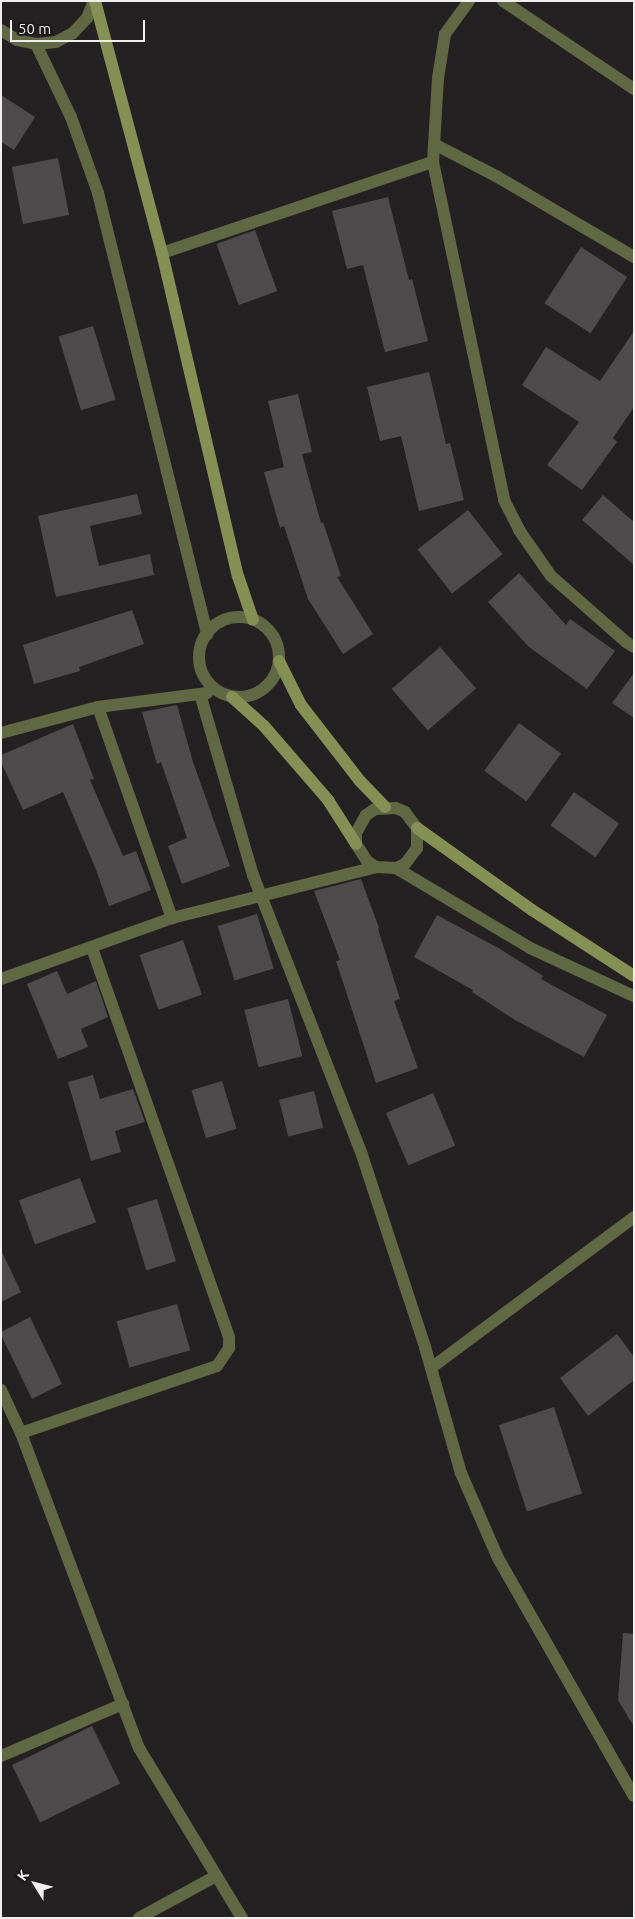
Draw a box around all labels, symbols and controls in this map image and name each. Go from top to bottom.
scale bar [12,10,148,42]
text: 50 m [18,20,51,37]
north arrow [10,1859,60,1909]
text: K [14,1867,32,1884]

